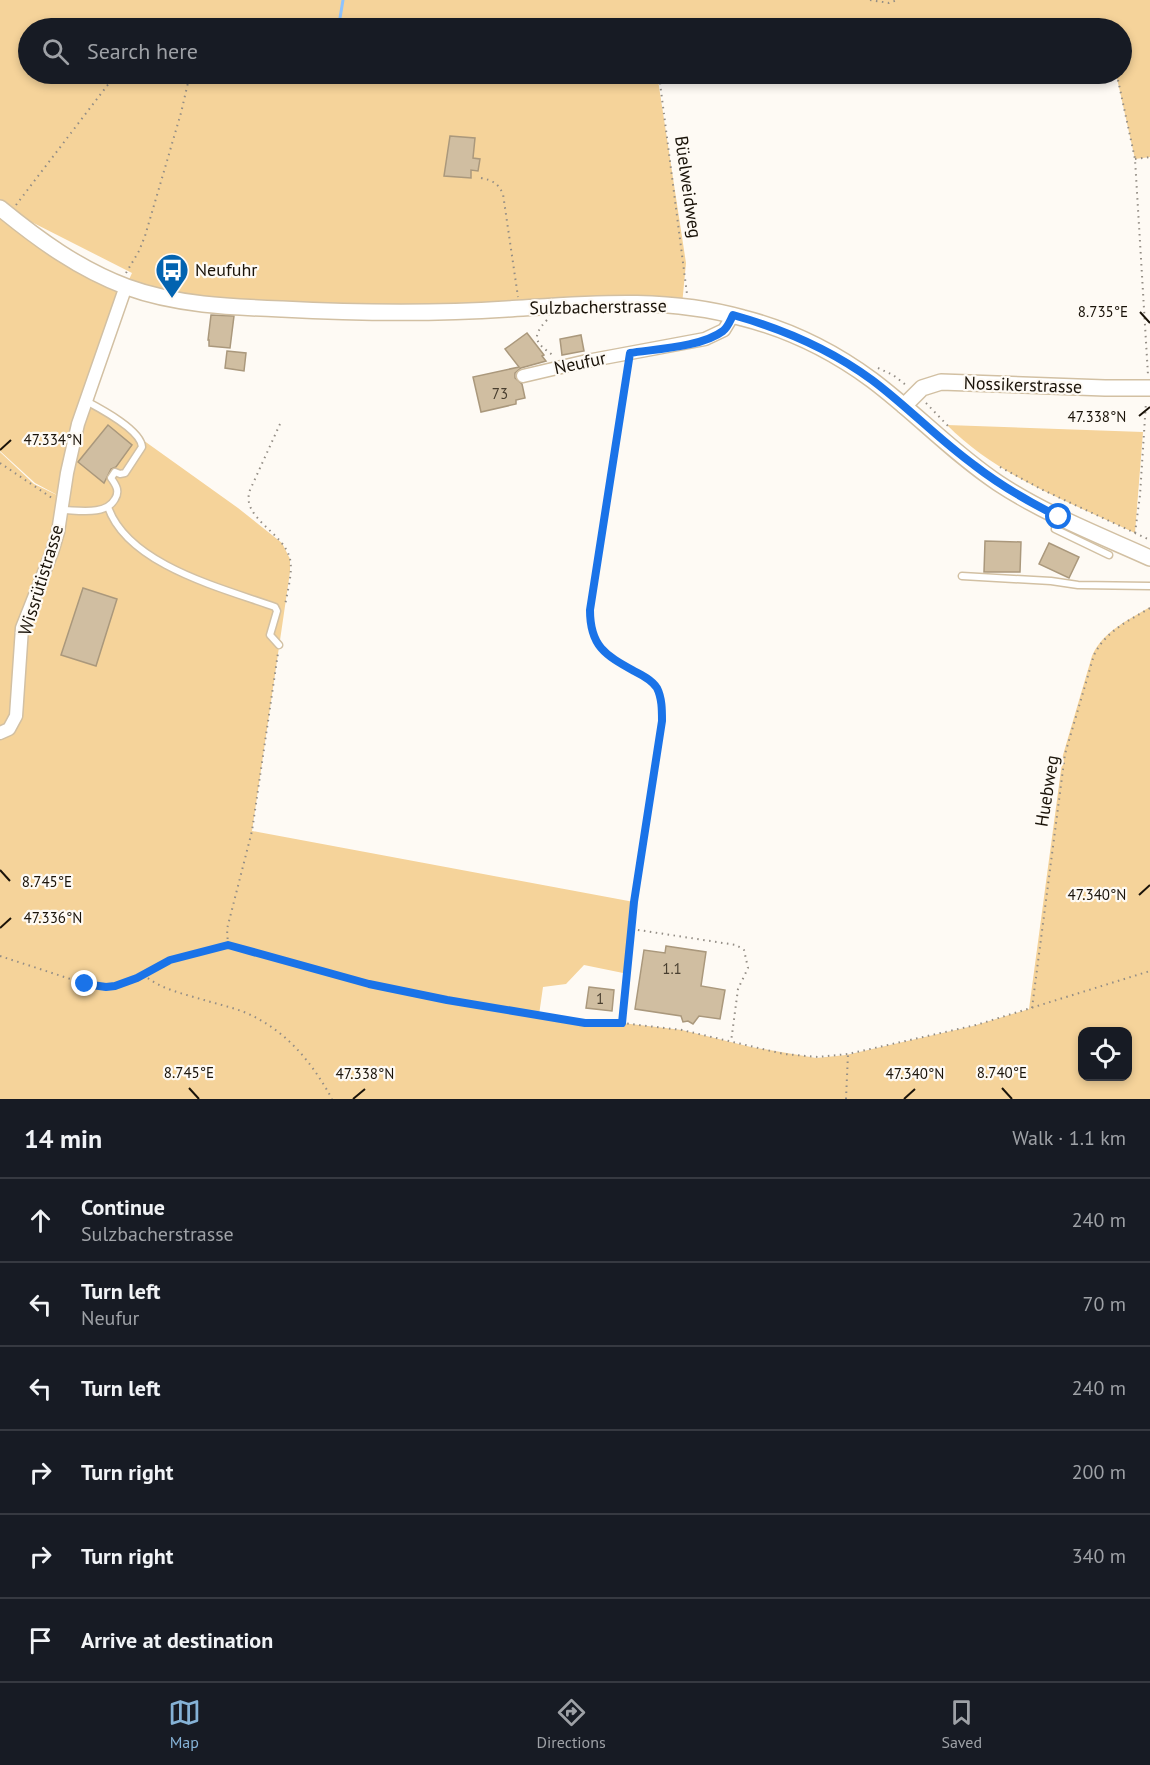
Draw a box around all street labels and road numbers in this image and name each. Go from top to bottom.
street label: Büelweidweg [670,134,707,240]
street label: Sulzbacherstrasse [529,294,667,319]
street label: Neufur [552,346,608,379]
street label: Nossikerstrasse [963,371,1083,398]
street label: Wissrütistrasse [13,522,68,638]
street label: Huebweg [1030,754,1064,828]

